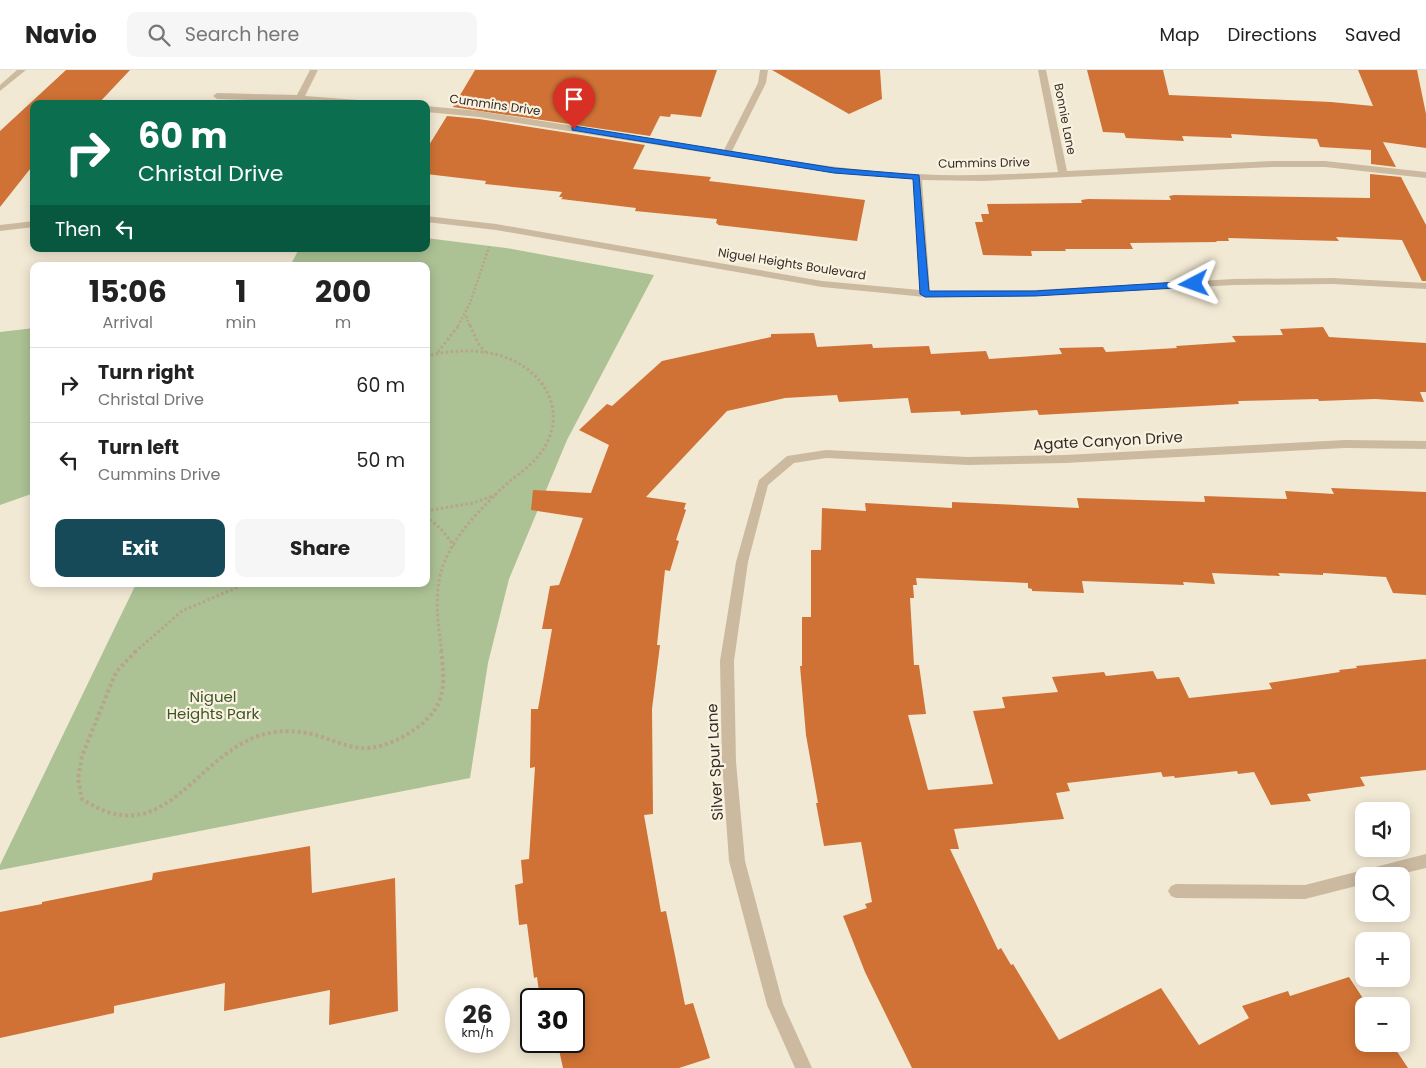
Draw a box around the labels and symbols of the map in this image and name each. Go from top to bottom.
pin [553,78,595,129]
street label: Bonnie Lane [1050,82,1081,156]
street label: Cummins Drive [448,90,542,119]
street label: Cummins Drive [938,153,1030,172]
street label: Niguel Heights Boulevard [717,243,867,284]
position arrow [1167,257,1219,309]
street label: Agate Canyon Drive [1033,426,1183,455]
park label: Niguel Heights Park [167,686,260,724]
street label: Silver Spur Lane [701,703,728,821]
speed limit sign: 30 [520,988,585,1053]

